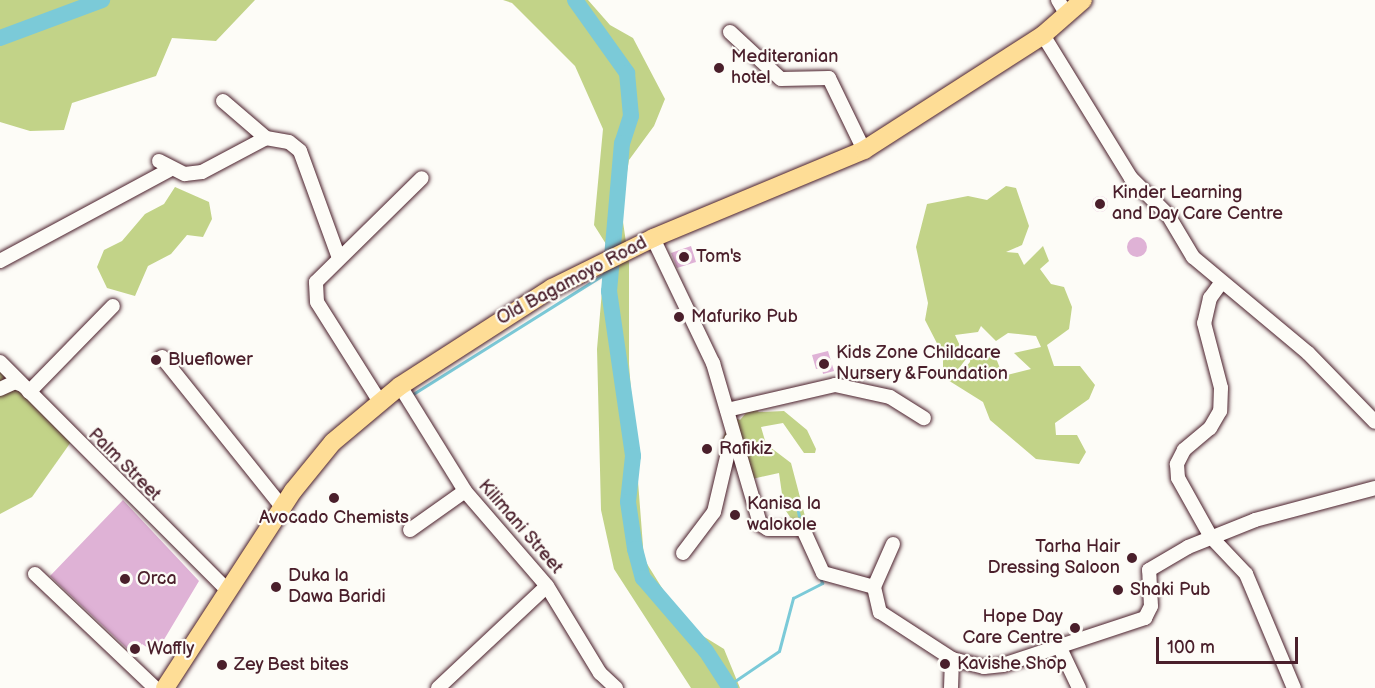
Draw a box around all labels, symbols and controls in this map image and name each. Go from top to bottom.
place label: Mediteranian hotel [731,47,838,90]
marker: Mediteranian hotel [712,61,726,75]
place label: Kinder Learning and Day Care Centre [1112,183,1284,226]
marker: Kinder Learning and Day Care Centre [1093,197,1107,211]
street label: Old Bagamoyo Road [493,232,651,330]
place label: Tom's [696,246,741,268]
marker: Tom's [677,250,691,264]
place label: Mafuriko Pub [691,306,798,328]
marker: Mafuriko Pub [672,310,686,324]
place label: Kids Zone Childcare Nursery &Foundation [836,343,1009,386]
place label: Blueflower [168,349,253,371]
marker: Blueflower [149,353,163,367]
marker: Kids Zone Childcare Nursery &Foundation [817,357,831,371]
street label: Palm Street [83,424,165,506]
place label: Rafikiz [719,438,772,460]
marker: Rafikiz [700,442,714,456]
street label: Kilimani Street [473,475,567,579]
marker: Avocado Chemists [327,491,341,505]
place label: Kanisa la walokole [747,494,821,536]
place label: Avocado Chemists [259,507,409,529]
marker: Kanisa la walokole [728,508,742,522]
place label: Tarha Hair Dressing Saloon [987,537,1120,580]
marker: Tarha Hair Dressing Saloon [1125,551,1139,565]
place label: Duka la Dawa Baridi [288,566,386,608]
place label: Orca [137,568,177,590]
marker: Orca [118,572,132,586]
place label: Shaki Pub [1130,579,1210,601]
marker: Duka la Dawa Baridi [269,580,283,594]
marker: Shaki Pub [1111,583,1125,597]
place label: Hope Day Care Centre [962,607,1063,650]
marker: Hope Day Care Centre [1068,621,1082,635]
scale bar [1159,625,1302,663]
text: 100 m [1167,637,1215,658]
place label: Waffly [147,638,195,660]
marker: Waffly [128,642,142,656]
place label: Kavishe Shop [957,653,1067,675]
place label: Zey Best bites [234,654,350,676]
marker: Kavishe Shop [938,657,952,671]
marker: Zey Best bites [215,658,229,672]

